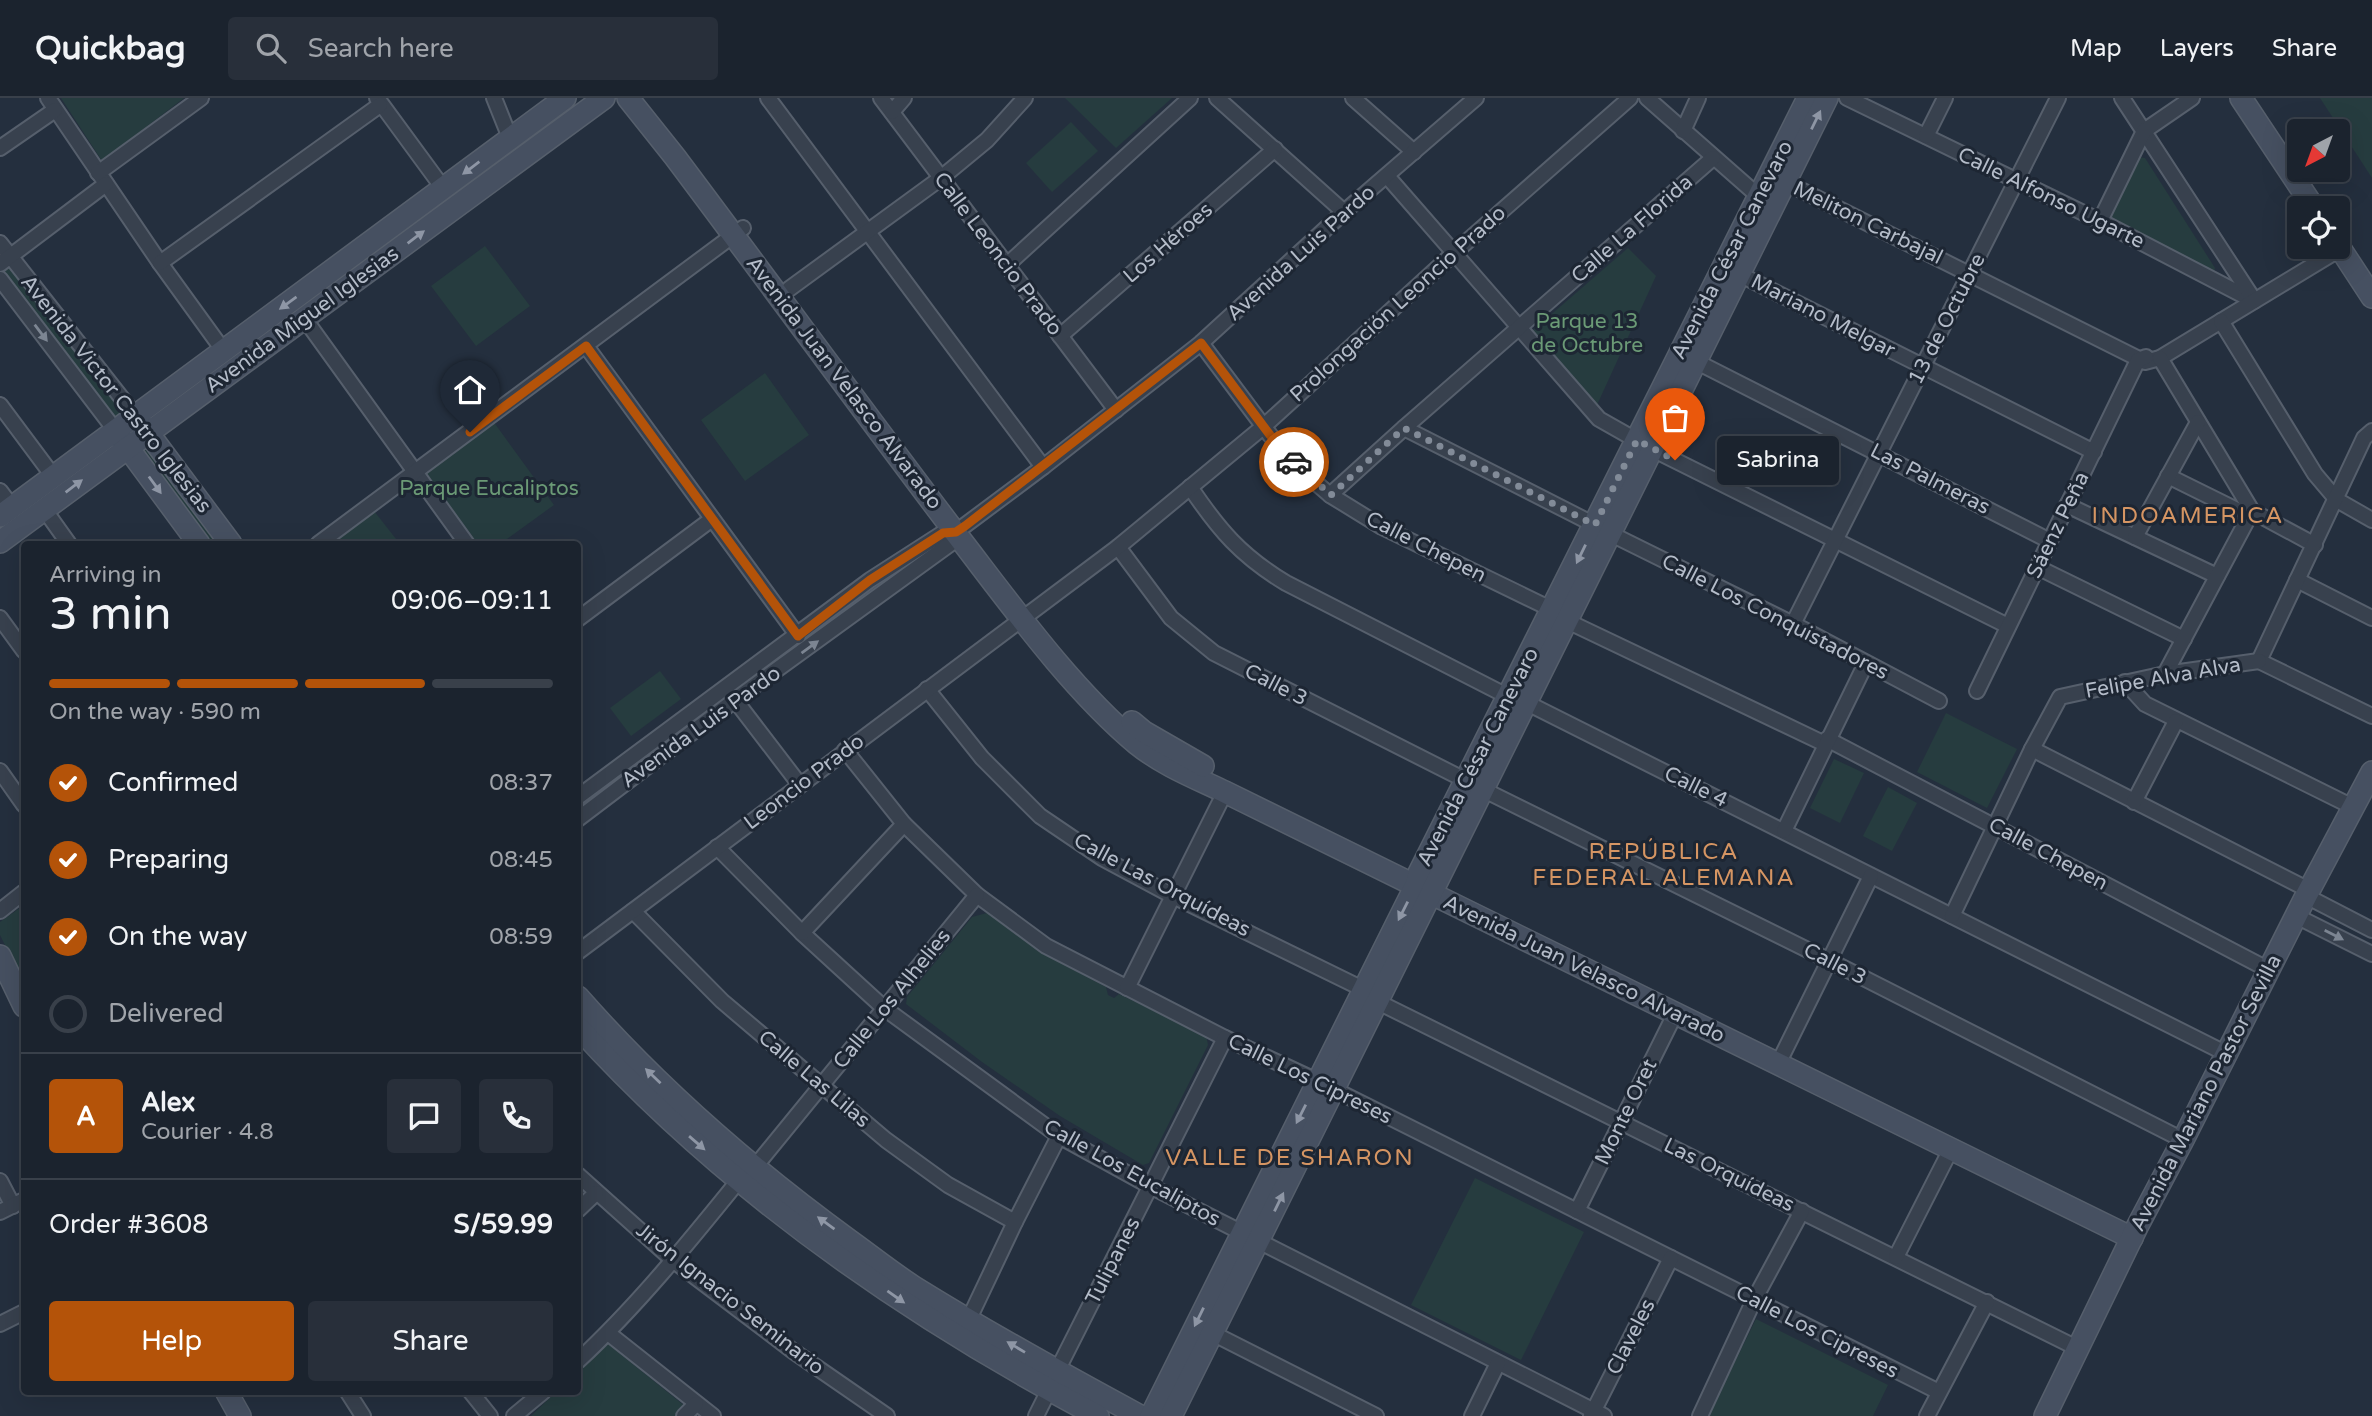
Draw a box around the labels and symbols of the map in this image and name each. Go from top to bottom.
one-way arrow [1810,110,1821,130]
north arrow [2287,119,2350,182]
street label: Avenida César Canevaro [1666,136,1798,364]
street label: Calle Alfonso Ugarte [1954,142,2149,254]
one-way arrow [462,160,480,174]
street label: Calle Leoncio Prado [928,167,1068,341]
street label: Calle La Florida [1566,170,1698,288]
street label: Meliton Carbajal [1789,176,1947,270]
street label: Avenida Luis Pardo [1222,180,1380,326]
street label: Los Héroes [1118,197,1218,289]
street label: Prolongación Leoncio Prado [1285,200,1511,408]
one-way arrow [407,230,426,244]
street label: Avenida Miguel Iglesias [200,241,404,399]
street label: 13 de Octubre [1903,249,1991,389]
street label: Avenida Juan Velasco Alvarado [741,252,947,514]
street label: Mariano Melgar [1747,269,1899,363]
street label: Avenida Victor Castro Iglesias [15,270,217,518]
one-way arrow [279,296,297,310]
park label: Parque 13 de Octubre [1531,309,1643,358]
one-way arrow [34,324,49,342]
pin [440,360,500,432]
pin [1645,388,1705,460]
courier [1259,427,1329,497]
callout: Sabrina [1717,436,1840,484]
street label: Las Palmeras [1866,438,1994,520]
street label: Sáenz Peña [2021,468,2095,582]
one-way arrow [148,476,162,494]
park label: Parque Eucaliptos [399,476,579,501]
one-way arrow [65,480,83,494]
district label: INDOAMERICA [2092,502,2284,530]
street label: Calle Chepen [1362,506,1490,588]
one-way arrow [1575,544,1586,564]
street label: Calle Los Conquistadores [1657,549,1893,685]
one-way arrow [801,640,819,654]
street label: Avenida César Canevaro [1412,643,1544,871]
street label: Felipe Alva Alva [2083,652,2243,704]
street label: Calle 3 [1240,659,1312,711]
street label: Avenida Luis Pardo [616,661,786,793]
street label: Leoncio Prado [739,729,869,835]
street label: Calle 4 [1660,761,1732,813]
street label: Calle Chepen [1984,812,2112,896]
street label: Calle Las Orquídeas [1069,828,1255,942]
district label: REPÚBLICA FEDERAL ALEMANA [1532,838,1796,892]
street label: Avenida Juan Velasco Alvarado [1439,890,1729,1048]
one-way arrow [1397,901,1408,921]
street label: Calle Los Alhelies [828,924,956,1074]
one-way arrow [2324,929,2344,940]
street label: Calle 3 [1799,938,1871,990]
street label: Avenida Mariano Pastor Sevilla [2125,950,2287,1236]
street label: Calle Las Lilas [753,1025,875,1133]
street label: Calle Los Cipreses [1224,1028,1396,1130]
street label: Monte Oret [1590,1055,1662,1169]
one-way arrow [645,1068,662,1084]
one-way arrow [1295,1104,1306,1124]
street label: Calle Los Eucaliptos [1039,1114,1225,1232]
street label: Las Orquídeas [1660,1133,1798,1217]
one-way arrow [688,1135,706,1151]
district label: VALLE DE SHARON [1165,1144,1415,1172]
one-way arrow [1273,1192,1284,1212]
street label: Tulipanes [1080,1213,1146,1309]
one-way arrow [817,1216,835,1230]
street label: Jirón Ignacio Seminario [631,1218,829,1380]
street label: Calle Los Cipreses [1731,1280,1903,1384]
one-way arrow [887,1290,905,1304]
street label: Claveles [1601,1295,1661,1379]
one-way arrow [1193,1307,1204,1327]
one-way arrow [1007,1341,1026,1354]

